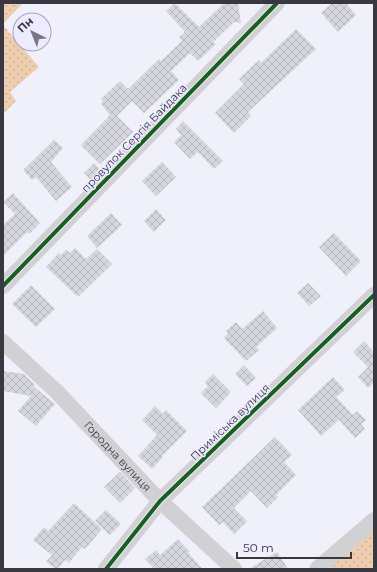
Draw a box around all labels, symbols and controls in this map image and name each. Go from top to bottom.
north arrow [12,12,52,52]
text: Пн [14,14,36,35]
street label: провулок Сергія Байдака [78,81,190,195]
street label: Приміська вулиця [187,380,273,464]
street label: Городна вулиця [81,418,154,494]
scale bar [237,534,351,560]
text: 50 m [243,540,274,555]

